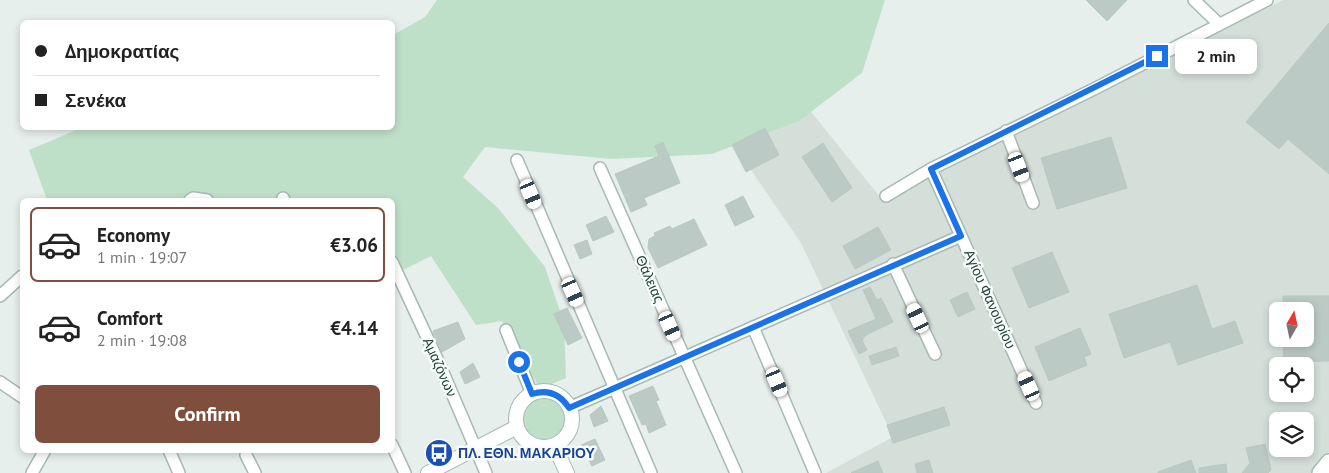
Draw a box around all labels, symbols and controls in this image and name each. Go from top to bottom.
callout: 2 min [1174,38,1257,74]
text: Δημοκρατίας [65,39,180,63]
route end [1146,45,1168,67]
text: 2 min [1196,46,1236,66]
text: Σενέκα [65,88,126,112]
car [1006,150,1031,184]
car [518,177,543,211]
icon: car [37,222,82,267]
text: Economy [97,223,170,247]
text: €3.06 [330,233,378,257]
text: 1 min · 19:07 [97,247,187,267]
street label: Αγίου Φανουρίου [960,247,1020,351]
street label: Θάλειας [632,252,669,306]
car [560,275,585,309]
car [904,301,931,335]
north arrow [1269,302,1314,348]
map controls [1269,302,1314,457]
icon: car [37,305,82,350]
text: Comfort [97,306,163,330]
car [657,309,682,343]
text: €4.14 [330,316,378,340]
text: 2 min · 19:08 [97,330,187,350]
street label: Αμαζόνων [419,335,461,399]
route start [508,351,530,373]
button: locate [1269,357,1314,402]
car [764,365,789,399]
car [1016,369,1041,403]
button: Confirm [35,385,380,443]
button: layers [1269,412,1314,457]
bus stop icon: ΠΛ. ΕΘΝ. ΜΑΚΑΡΙΟΥ [424,438,454,468]
place label: ΠΛ. ΕΘΝ. ΜΑΚΑΡΙΟΥ [458,444,596,462]

